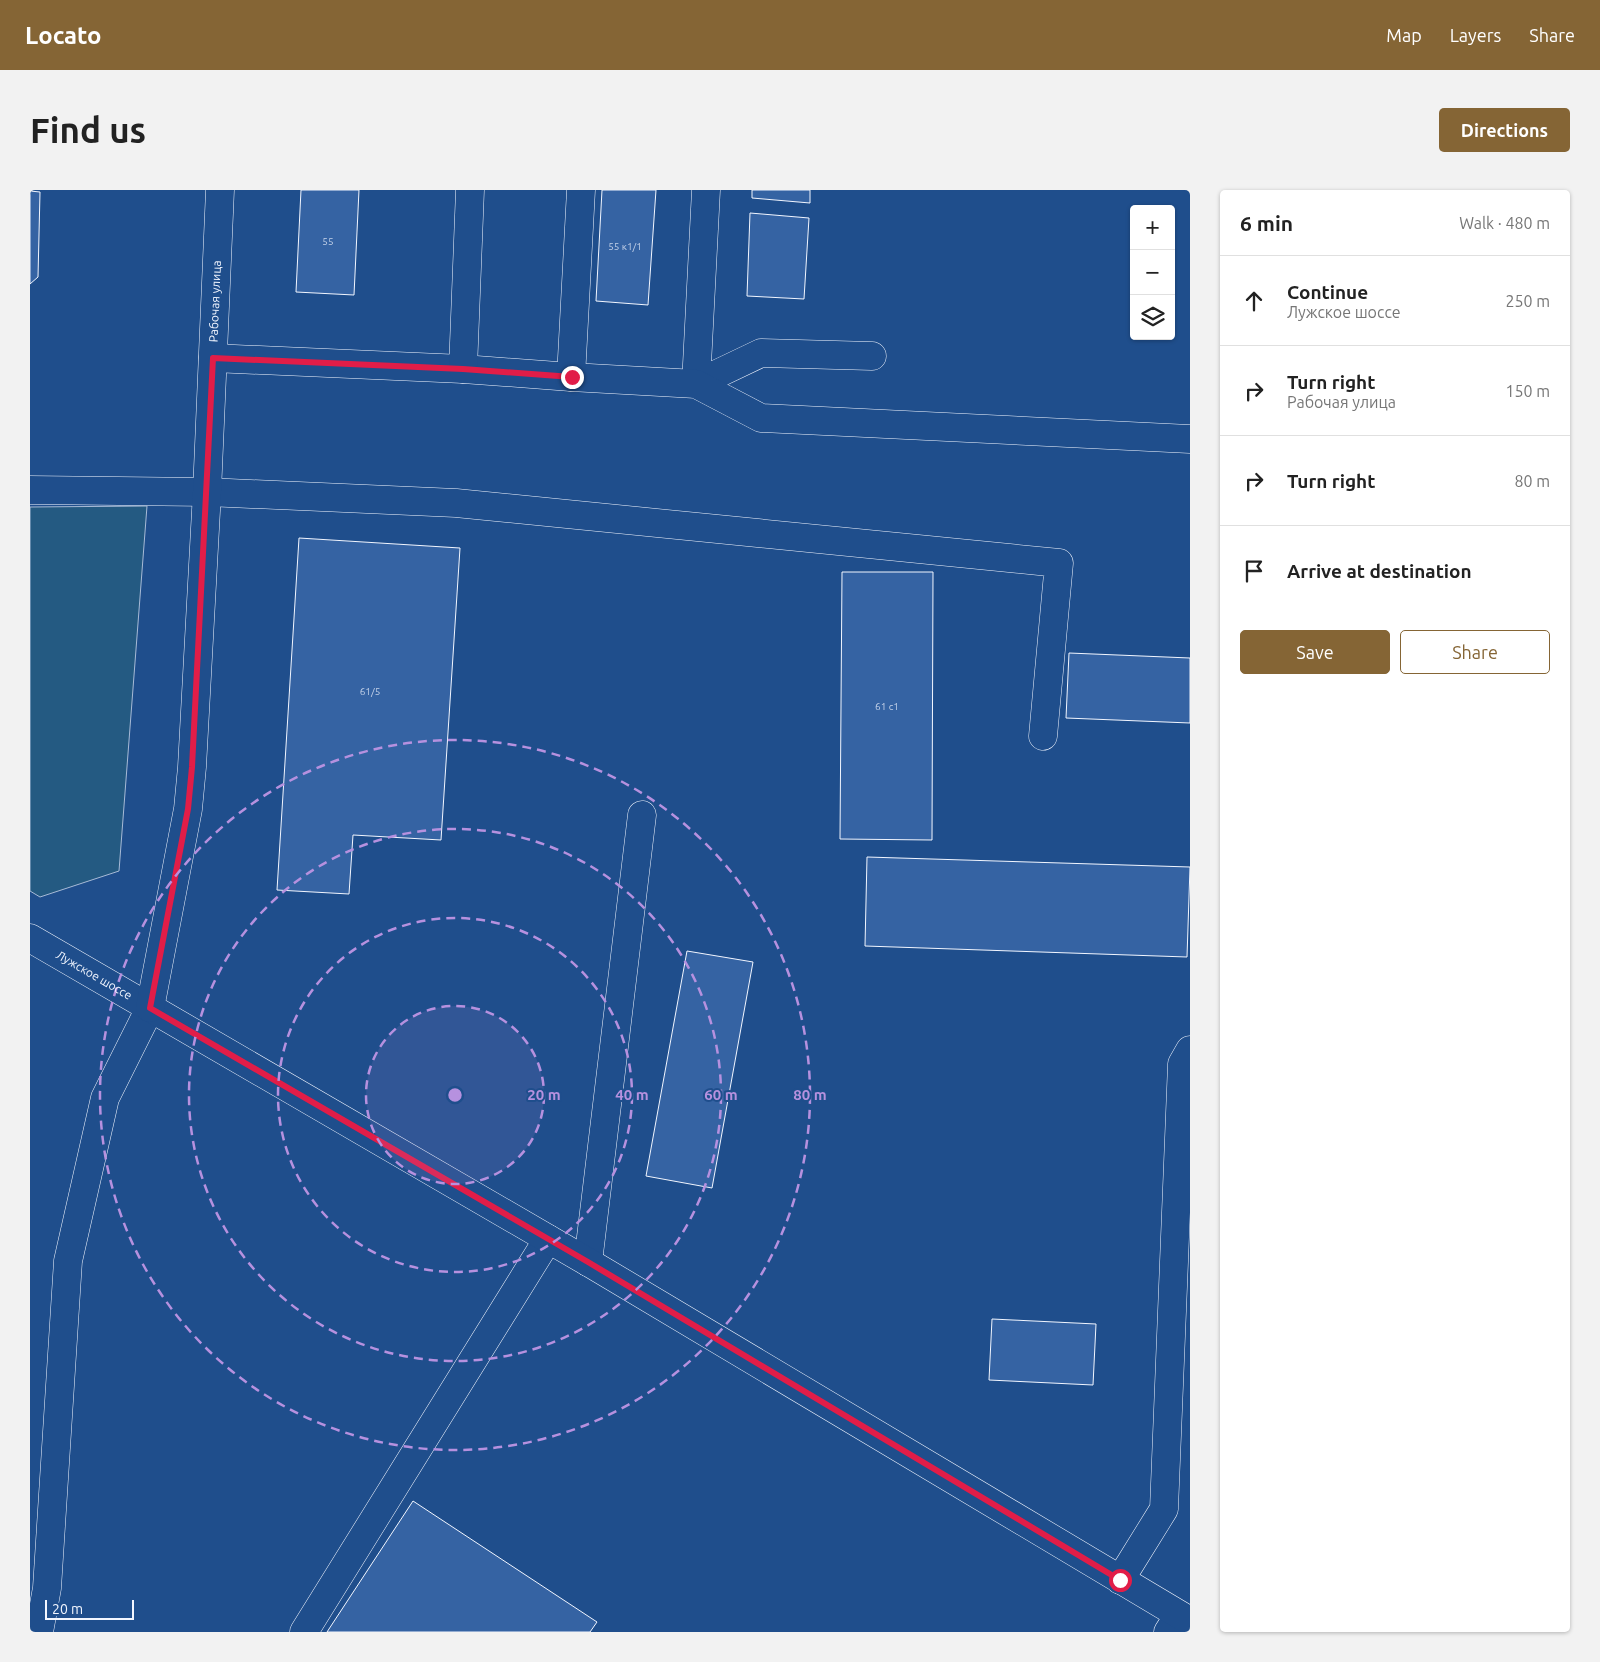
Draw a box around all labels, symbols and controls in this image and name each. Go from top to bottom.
text: Locato [25,22,101,49]
text: Map [1386,25,1422,45]
text: Layers [1450,25,1501,45]
text: Share [1529,25,1575,45]
button: Directions [1439,108,1570,152]
text: Find us [30,110,146,150]
map controls [1130,205,1175,340]
button: + [1130,205,1175,250]
text: 6 min [1240,211,1293,235]
text: Walk · 480 m [1459,214,1550,232]
house number: 55 [322,236,334,247]
house number: 55 к1/1 [608,241,642,252]
button: − [1130,250,1175,295]
street label: Рабочая улица [206,260,223,343]
text: Continue [1287,281,1368,303]
icon: ahead [1240,287,1268,315]
text: 250 m [1505,292,1550,310]
button: layers [1130,295,1175,340]
text: Лужское шоссе [1287,303,1401,321]
route end [561,366,584,389]
text: Turn right [1287,371,1375,393]
icon: right [1240,377,1268,405]
text: 150 m [1505,382,1550,400]
text: Рабочая улица [1287,393,1396,411]
icon: right [1240,467,1268,495]
text: Turn right [1287,470,1375,492]
text: 80 m [1514,472,1550,490]
icon: arrive [1240,557,1268,585]
text: Arrive at destination [1287,560,1472,582]
button: Save [1240,630,1390,674]
button: Share [1400,630,1550,674]
house number: 61/5 [360,686,380,697]
house number: 61 с1 [875,701,899,712]
street label: Лужское шоссе [54,948,134,1002]
centre of rings [446,1086,464,1104]
text: 20 m [527,1086,561,1103]
text: 40 m [615,1086,649,1103]
text: 60 m [704,1086,738,1103]
text: 80 m [793,1086,827,1103]
route start [1109,1569,1132,1592]
scale bar [45,1597,134,1620]
text: 20 m [52,1601,83,1617]

